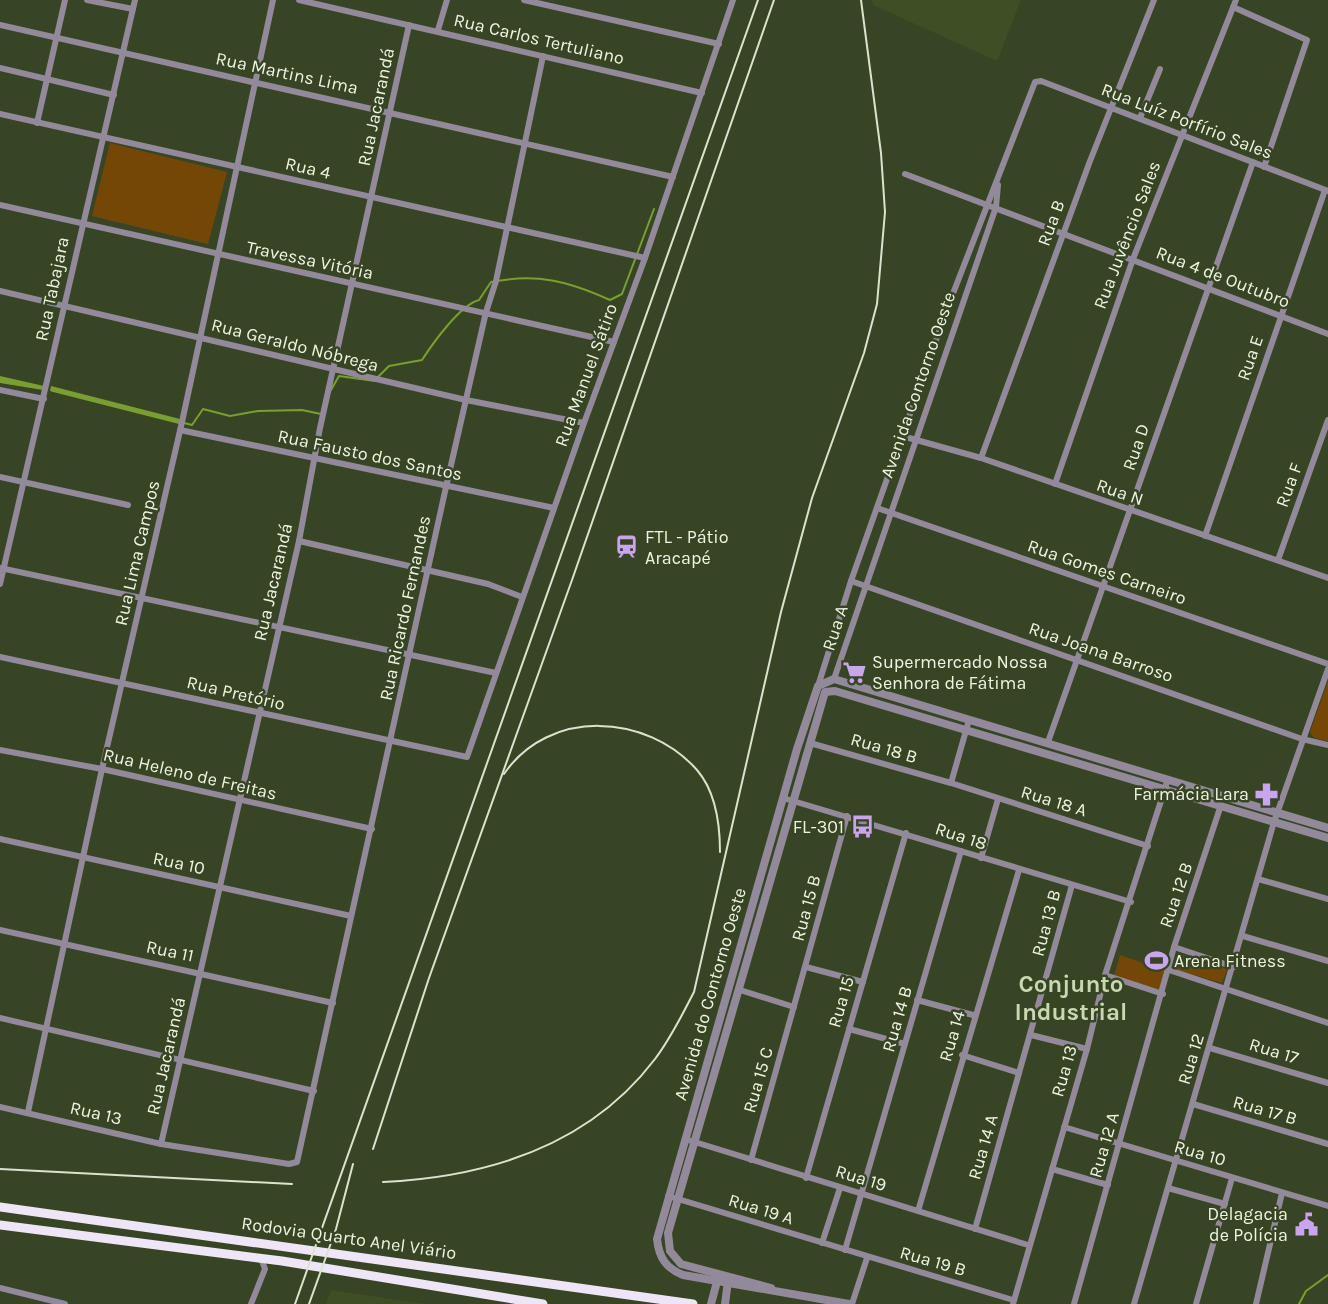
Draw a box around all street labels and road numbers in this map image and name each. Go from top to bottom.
street label: Rua Carlos Tertuliano [452,9,626,69]
street label: Rua Jacarandá [353,46,399,168]
street label: Rua Martins Lima [214,47,360,99]
street label: Rua Luíz Porfírio Sales [1098,78,1276,164]
street label: Rua 4 [283,152,333,184]
street label: Rua Juvêncio Sales [1089,158,1165,312]
street label: Rua B [1033,197,1069,249]
street label: Rua Tabajara [30,235,74,343]
street label: Travessa Vitória [244,236,376,284]
street label: Rua 4 de Outubro [1153,241,1293,313]
street label: Avenida Contorno Oeste [876,289,960,481]
street label: Rua Manuel Sátiro [550,300,622,450]
street label: Rua Geraldo Nóbrega [209,314,381,376]
street label: Rua E [1232,333,1268,383]
street label: Rua D [1118,421,1154,473]
street label: Rua Fausto dos Santos [276,425,464,485]
street label: Rua F [1271,460,1307,510]
street label: Rua N [1094,474,1146,510]
street label: Rua Lima Campos [110,478,164,628]
street label: Rua Ricardo Fernandes [375,513,435,703]
street label: Rua Jacarandá [249,521,297,643]
street label: Rua Gomes Carneiro [1025,534,1189,610]
street label: Rua A [817,603,853,653]
street label: Rua Joana Barroso [1026,617,1176,687]
street label: Rua Pretório [185,671,287,715]
street label: Rua 18 B [848,728,920,768]
street label: Rua Heleno de Freitas [101,743,279,805]
street label: Rua 18 A [1018,781,1090,821]
street label: Rua 18 [932,817,990,855]
street label: Rua 10 [151,847,207,879]
street label: Rua 12 B [1155,859,1197,931]
street label: Rua 15 B [787,872,825,944]
street label: Avenida do Contorno Oeste [669,885,751,1103]
street label: Rua 13 B [1027,887,1065,959]
street label: Rua 11 [144,935,196,967]
street label: Rua 15 [823,974,859,1030]
street label: Rua 14 B [877,983,917,1055]
street label: Rua Jacarandá [142,995,190,1117]
street label: Rua 14 [934,1008,970,1064]
street label: Rua 12 [1173,1031,1209,1087]
street label: Rua 17 [1247,1033,1302,1069]
street label: Rua 13 [1046,1043,1082,1099]
street label: Rua 15 C [738,1045,778,1115]
street label: Rua 17 B [1230,1090,1300,1130]
street label: Rua 13 [68,1096,124,1130]
street label: Rua 12 A [1084,1110,1124,1180]
street label: Rua 14 A [963,1112,1003,1182]
street label: Rua 10 [1172,1135,1228,1171]
street label: Rua 19 [833,1160,889,1196]
street label: Rua 19 A [726,1189,796,1229]
street label: Rodovia Quarto Anel Viário [240,1212,458,1264]
street label: Rua 19 B [897,1241,969,1281]

